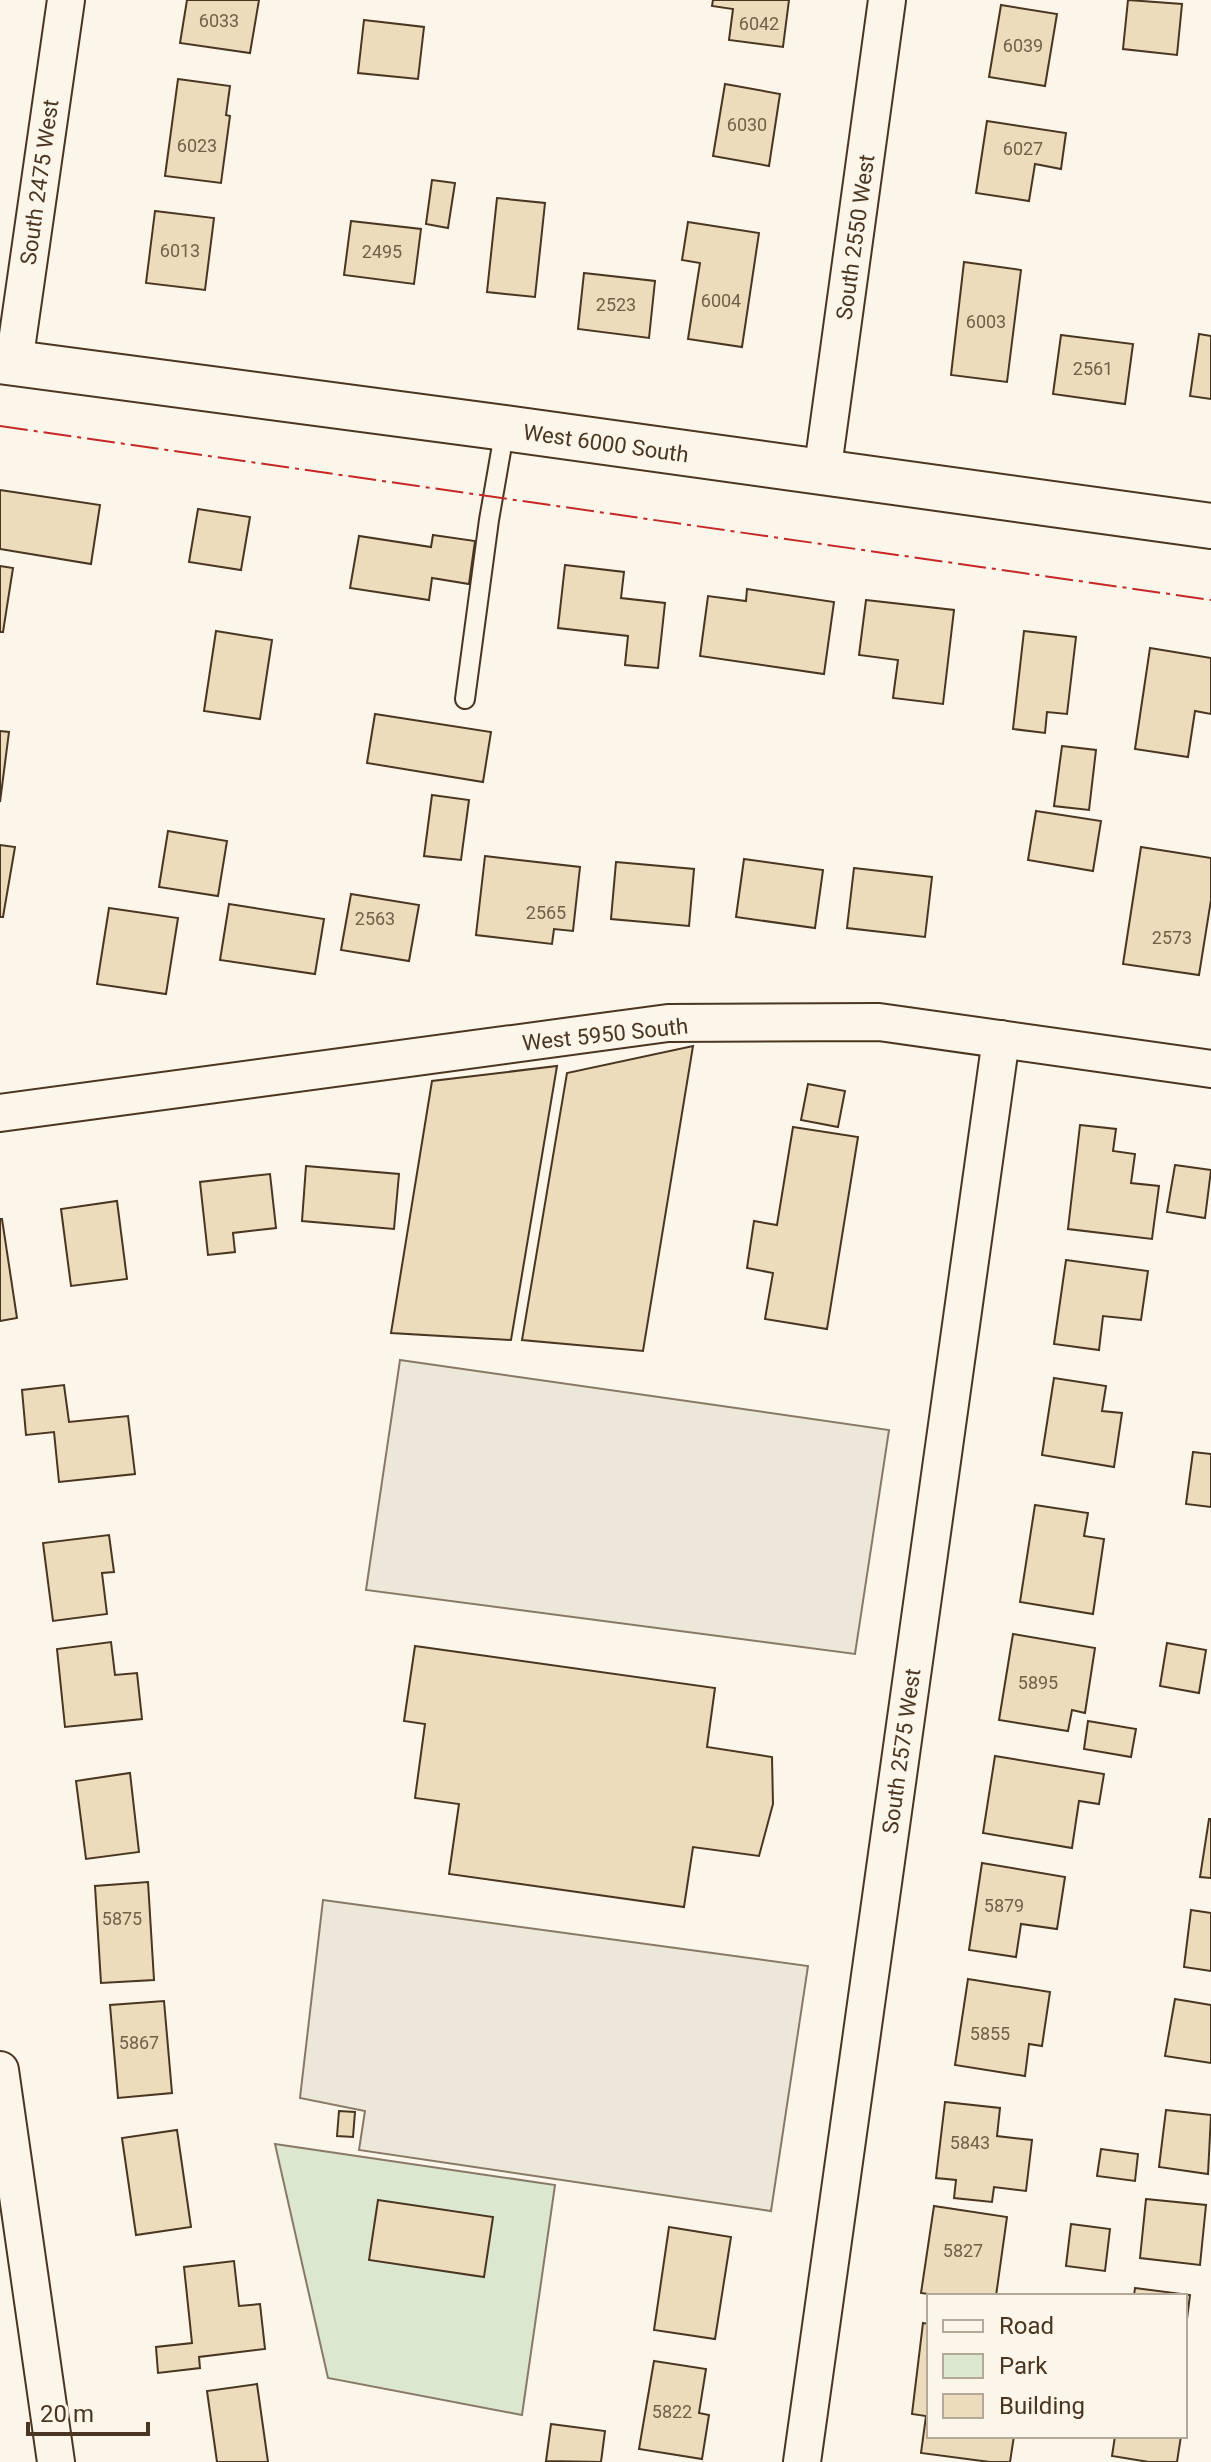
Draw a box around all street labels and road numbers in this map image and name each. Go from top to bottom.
street label: South 2475 West [16,98,63,266]
street label: South 2550 West [832,153,879,321]
street label: West 6000 South [522,420,690,467]
street label: West 5950 South [521,1013,689,1056]
street label: South 2575 West [878,1667,925,1835]

